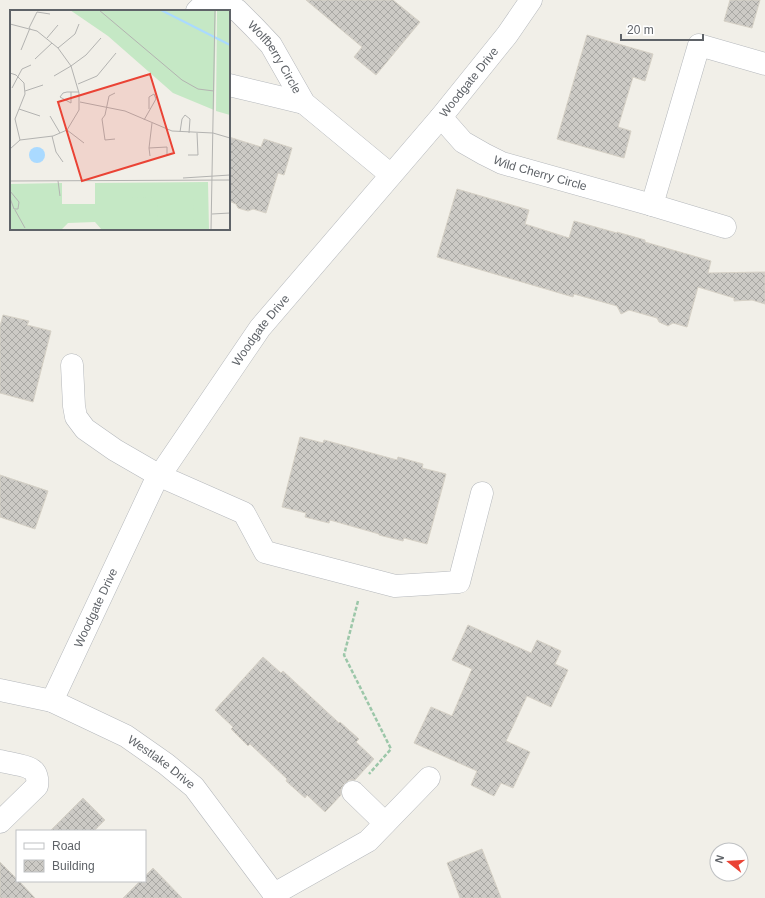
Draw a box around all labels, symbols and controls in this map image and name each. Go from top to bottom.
inset map [10,10,230,230]
scale bar [621,16,703,42]
street label: Wolfberry Circle [245,18,304,96]
text: 20 m [627,23,654,37]
street label: Woodgate Drive [437,44,502,120]
street label: Wild Cherry Circle [491,153,589,193]
street label: Woodgate Drive [229,292,293,369]
street label: Woodgate Drive [71,566,121,650]
street label: Westlake Drive [125,732,198,792]
legend [16,830,146,882]
text: Road [52,839,81,853]
north arrow [709,842,749,882]
text: N [713,853,726,865]
text: Building [52,859,95,873]

